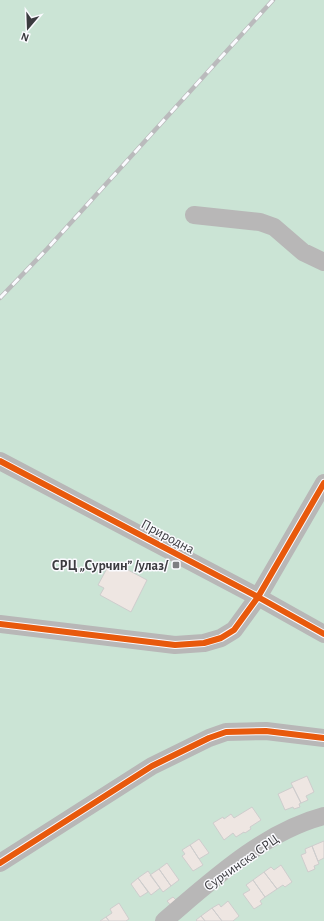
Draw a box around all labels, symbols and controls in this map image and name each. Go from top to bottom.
north arrow [8,8,48,48]
text: N [19,31,30,43]
street label: Природна [139,517,197,557]
place label: СРЦ „Сурчин” /улаз/ [52,559,169,573]
marker: СРЦ „Сурчин” /улаз/ [171,560,181,570]
street label: Сурчинска СРЦ [202,832,282,894]

